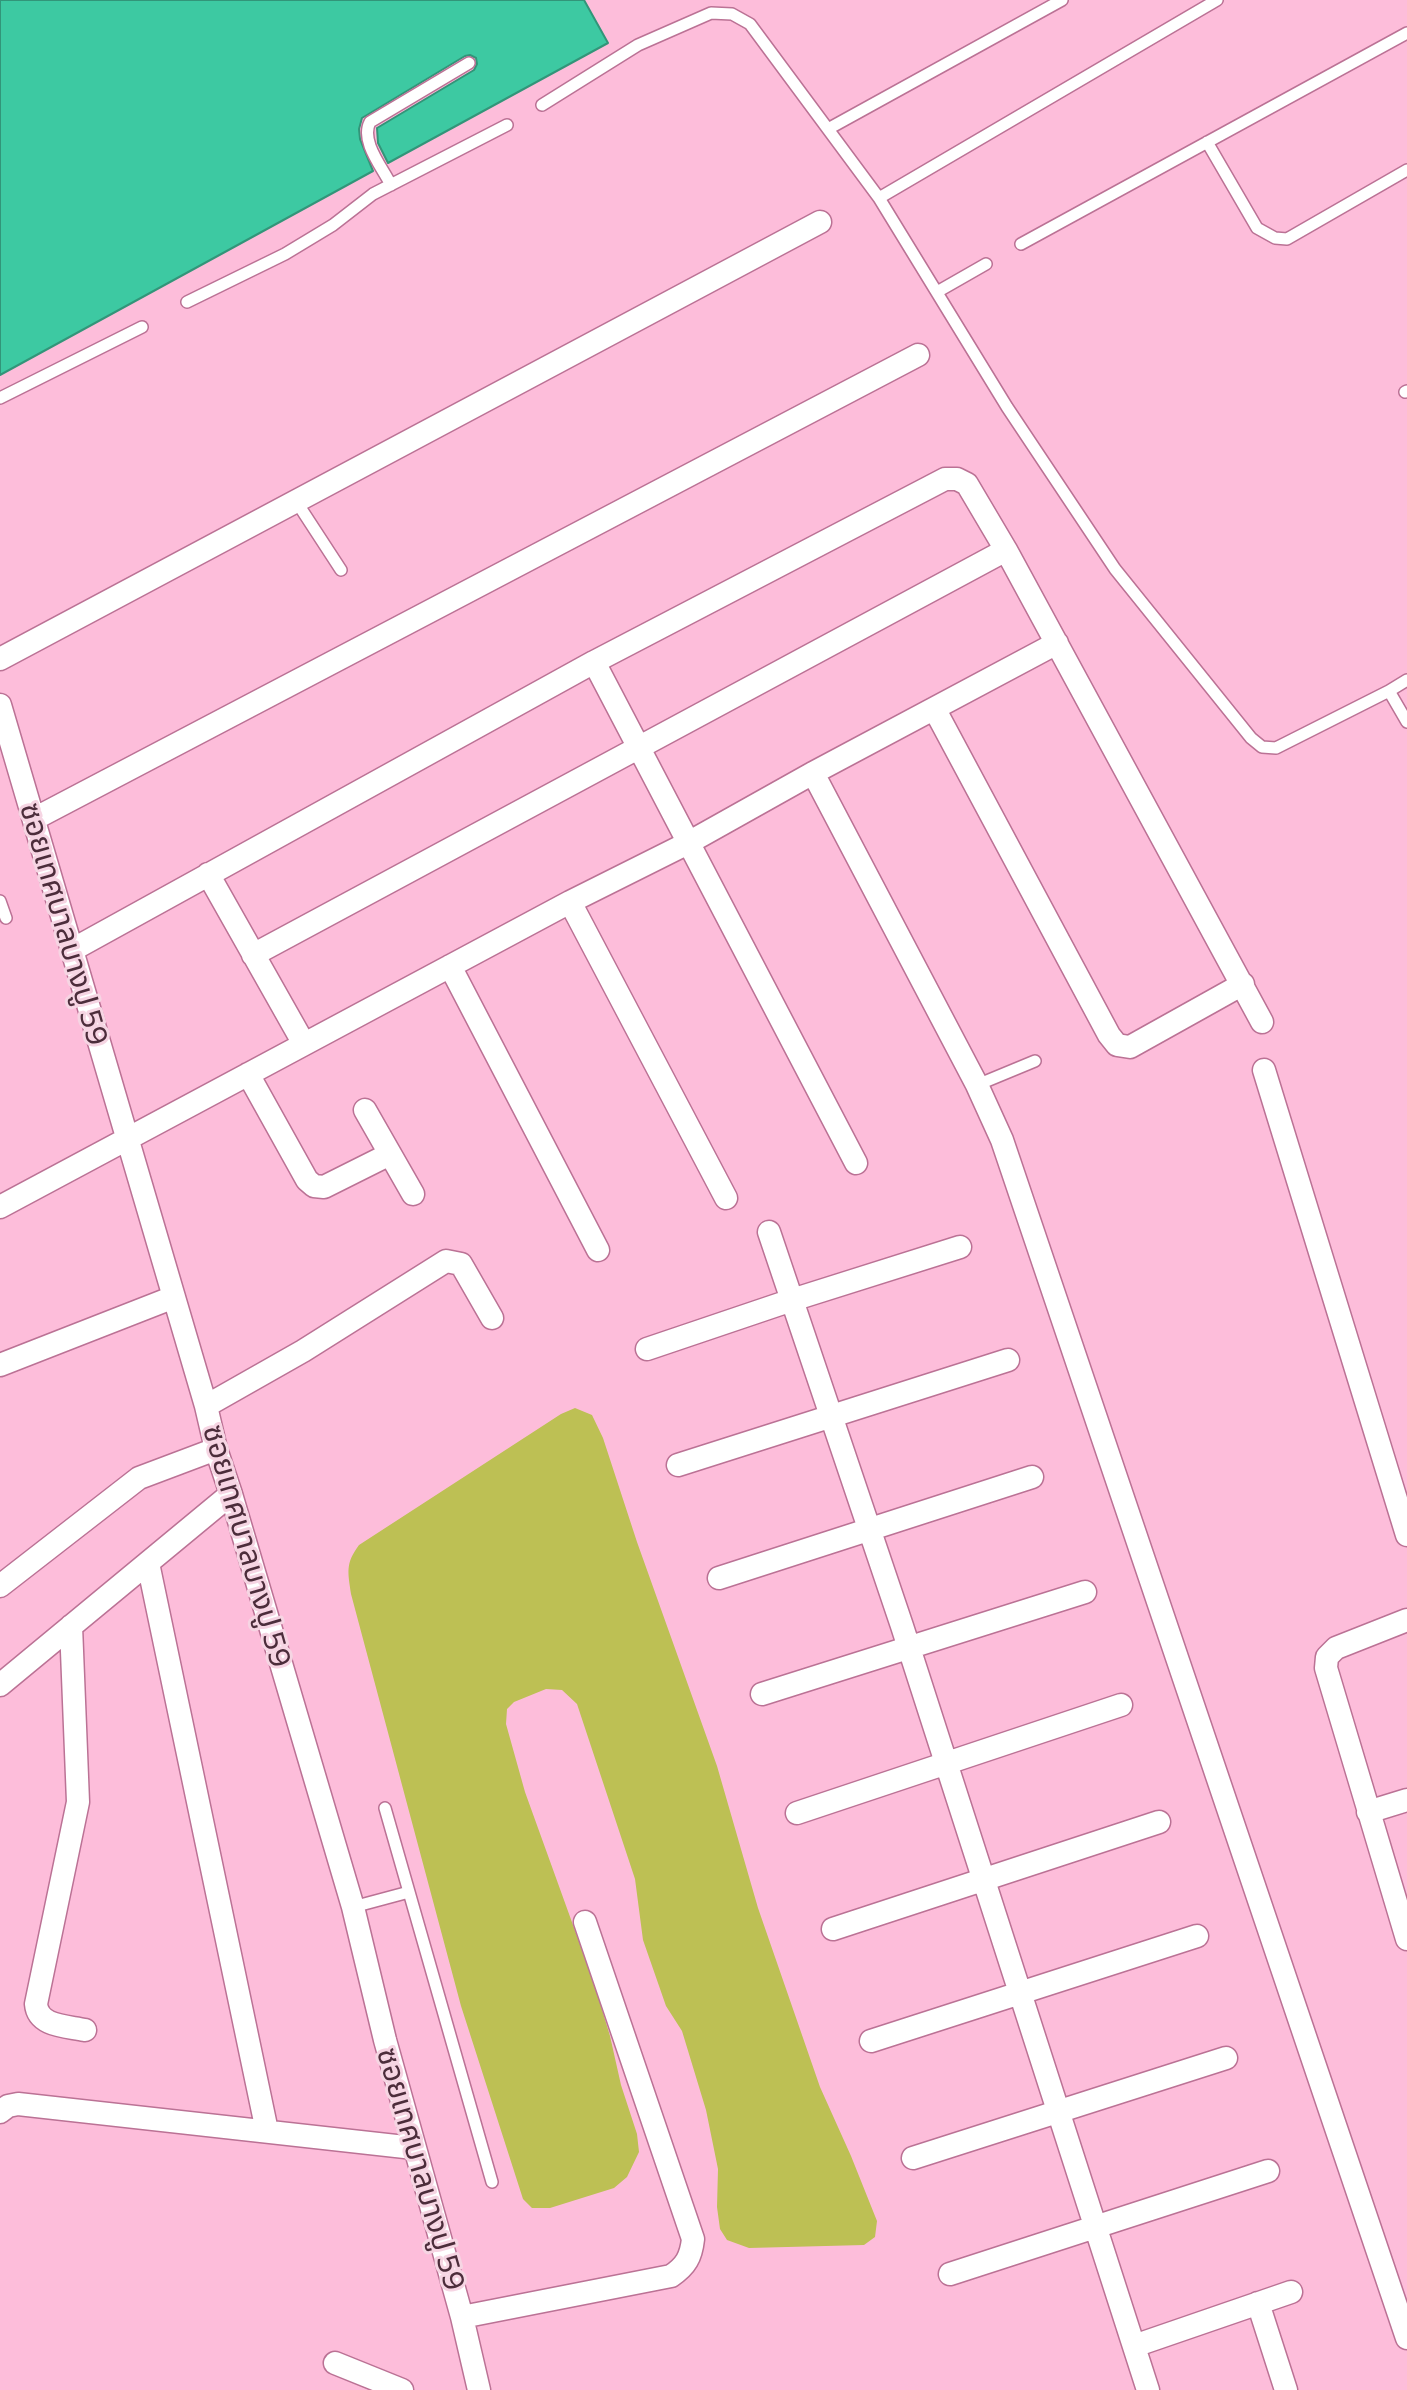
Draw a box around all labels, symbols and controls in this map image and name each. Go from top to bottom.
street label: ซอยเทศบาลบางปู 59 [12,798,116,1050]
street label: ซอยเทศบาลบางปู 59 [195,1420,299,1672]
street label: ซอยเทศบาลบางปู 59 [369,2043,473,2295]

